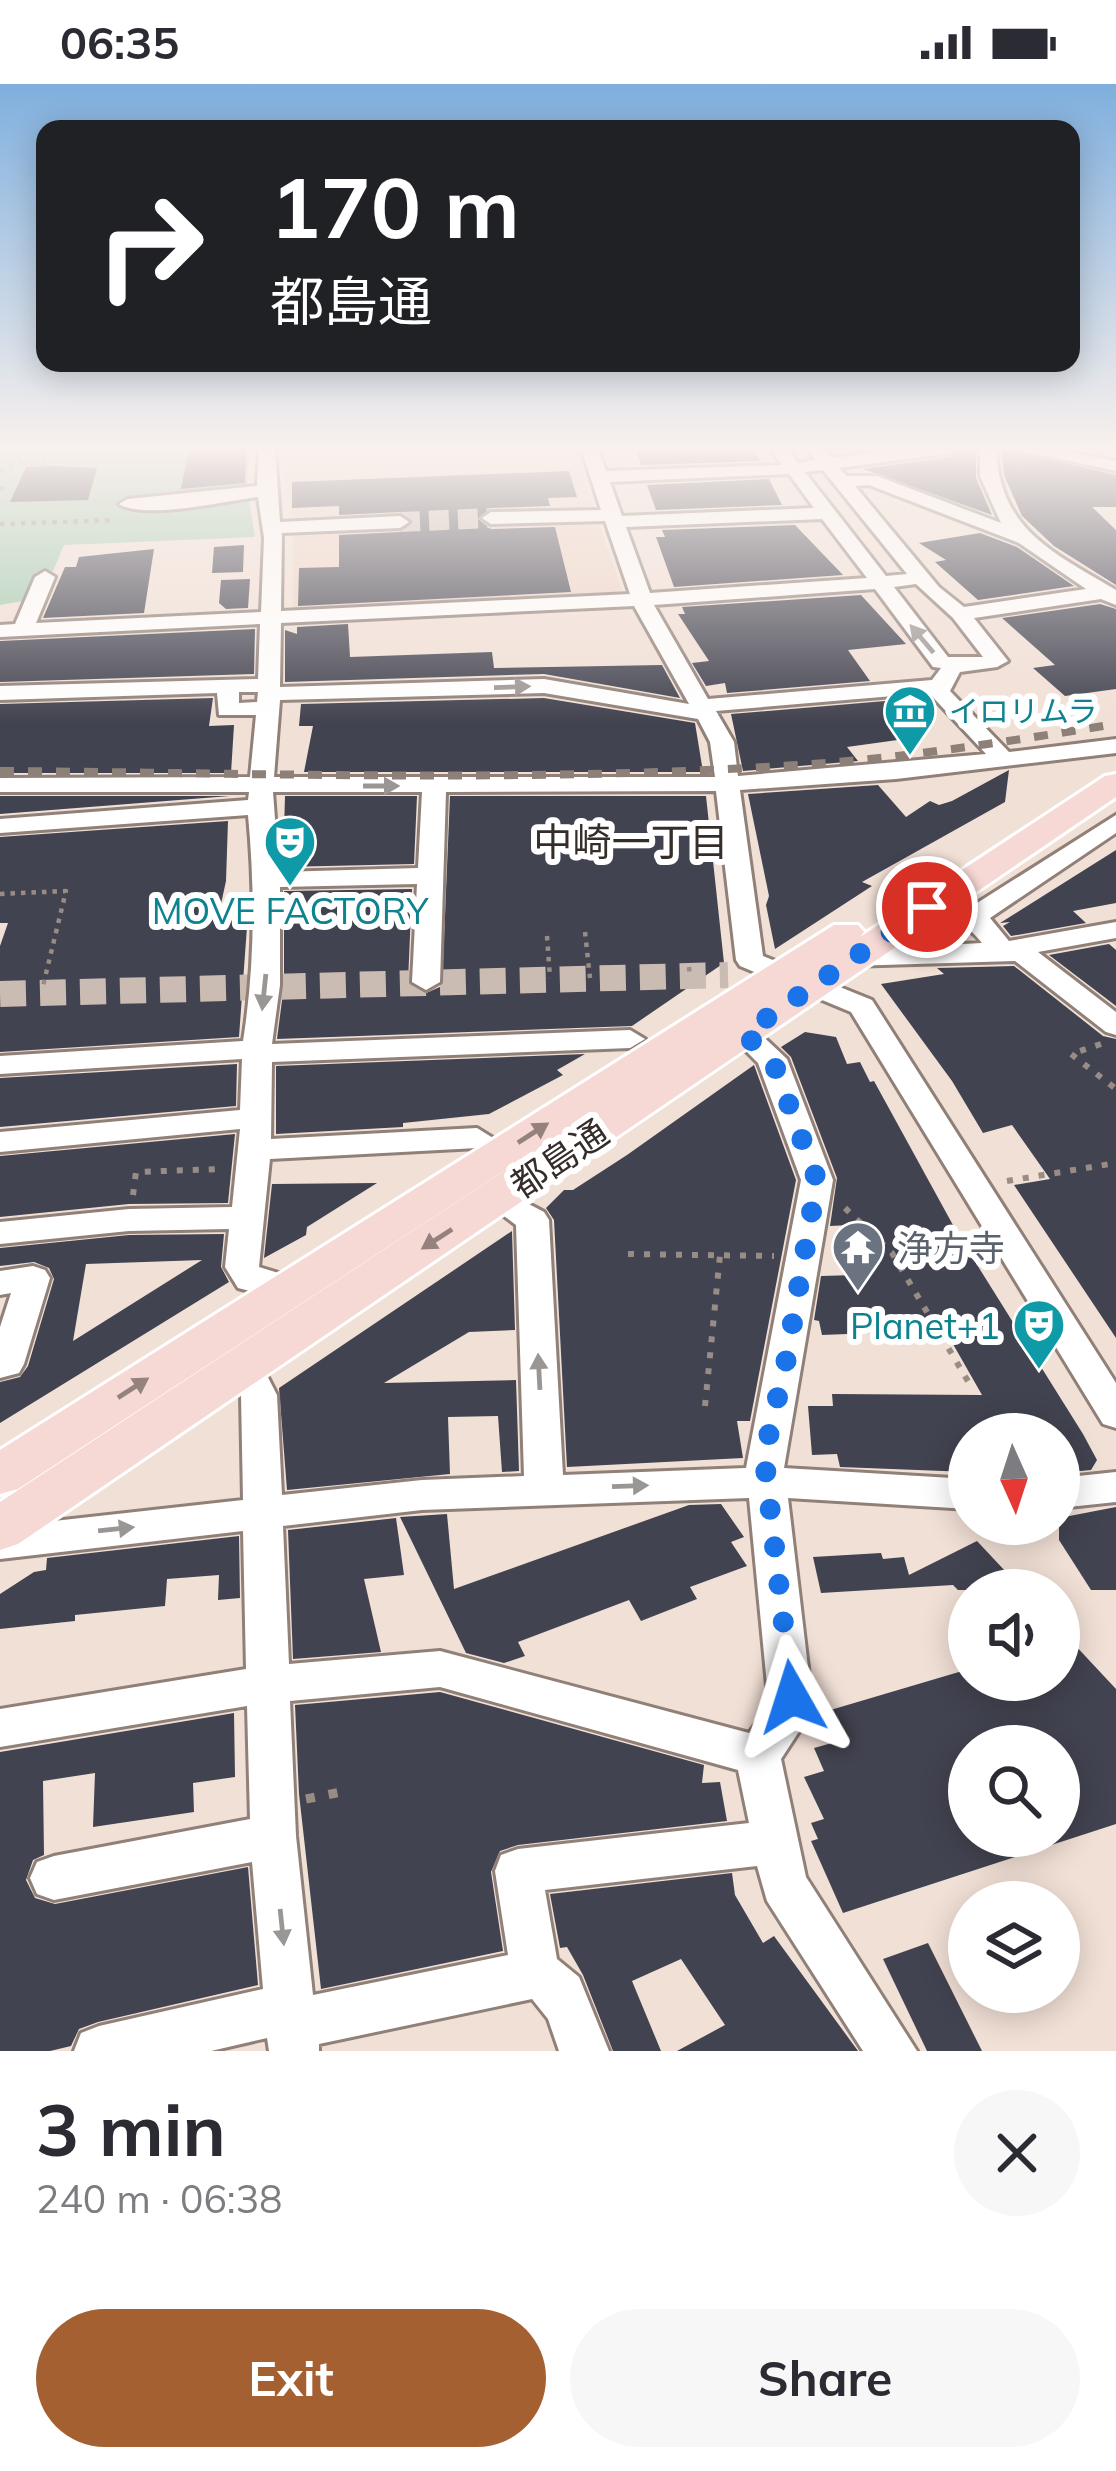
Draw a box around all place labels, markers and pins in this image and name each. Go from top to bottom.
museum icon: イロリムラ [882,683,938,757]
place label: イロリムラ [949,692,1098,730]
theatre icon: MOVE FACTORY [262,814,318,888]
pin [876,856,978,958]
place label: MOVE FACTORY [152,888,429,933]
temple icon: 浄方寺 [830,1219,886,1293]
place label: 浄方寺 [897,1225,1005,1270]
theatre icon: Planet+1 [1011,1297,1067,1371]
place label: Planet+1 [850,1303,1000,1348]

